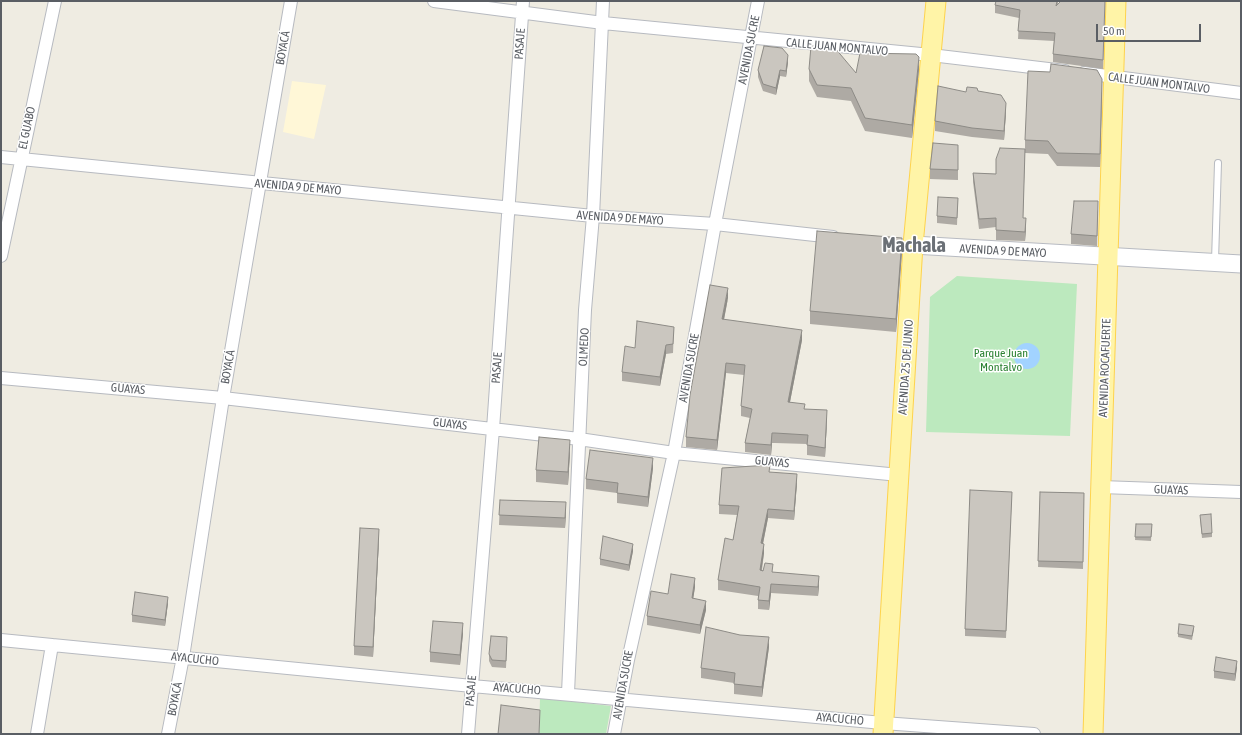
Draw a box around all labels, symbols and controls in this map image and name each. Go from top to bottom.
street label: AVENIDA SUCRE [735,14,763,86]
scale bar [1098,16,1203,42]
text: 50 m [1103,24,1125,38]
street label: PASAJE [512,28,528,60]
street label: BOYACÁ [273,30,293,66]
street label: CALLE JUAN MONTALVO [785,35,889,59]
street label: CALLE JUAN MONTALVO [1107,70,1211,96]
street label: EL GUABO [15,105,39,151]
street label: AVENIDA 9 DE MAYO [254,176,342,198]
street label: AVENIDA 9 DE MAYO [576,208,664,228]
district label: Machala [882,234,946,258]
street label: AVENIDA 9 DE MAYO [959,242,1047,260]
street label: AVENIDA ROCAFUERTE [1096,318,1114,418]
street label: AVENIDA 25 DE JUNIO [895,319,917,415]
street label: OLMEDO [576,327,592,367]
street label: AVENIDA SUCRE [676,332,702,404]
park label: Parque Juan Montalvo [974,346,1028,374]
street label: BOYACÁ [218,349,238,385]
street label: PASAJE [489,352,505,384]
street label: GUAYAS [110,380,146,398]
street label: GUAYAS [432,415,468,433]
street label: GUAYAS [754,453,790,471]
street label: GUAYAS [1154,482,1188,498]
street label: AYACUCHO [170,649,220,669]
street label: AVENIDA SUCRE [610,649,636,721]
street label: PASAJE [462,675,480,707]
street label: AYACUCHO [493,680,541,698]
street label: BOYACÁ [165,681,185,717]
street label: AYACUCHO [816,710,864,728]

